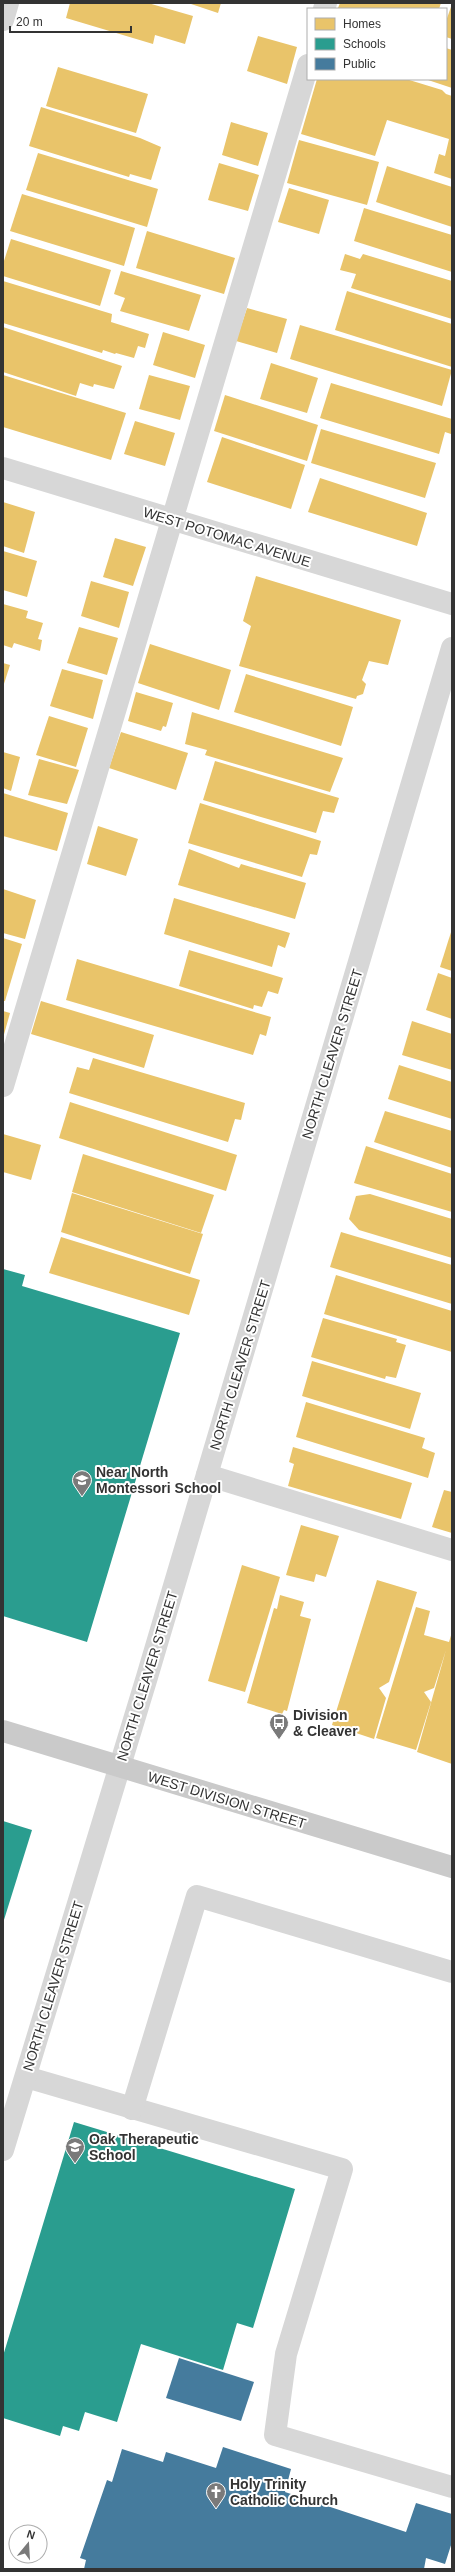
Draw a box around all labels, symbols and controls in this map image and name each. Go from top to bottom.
scale bar [10,8,131,34]
legend [307,8,447,80]
text: 20 m [16,15,43,29]
text: Homes [343,17,381,31]
text: Schools [343,37,386,51]
text: Public [343,57,376,71]
street label: WEST POTOMAC AVENUE [141,504,313,570]
street label: NORTH CLEAVER STREET [298,967,366,1141]
street label: NORTH CLEAVER STREET [206,1278,274,1452]
place label: Near North Montessori School [96,1464,221,1496]
school or university icon: Near North Montessori School [71,1469,93,1497]
street label: NORTH CLEAVER STREET [113,1589,181,1763]
place label: Division & Cleaver [293,1707,358,1739]
bus stop icon: Division & Cleaver [268,1712,290,1740]
street label: WEST DIVISION STREET [146,1768,308,1832]
street label: NORTH CLEAVER STREET [19,1899,87,2073]
place label: Oak Therapeutic School [89,2131,199,2163]
school or university icon: Oak Therapeutic School [64,2136,86,2164]
place label: Holy Trinity Catholic Church [230,2476,338,2508]
church icon: Holy Trinity Catholic Church [205,2481,227,2509]
north arrow [8,2524,48,2564]
text: N [25,2528,37,2541]

